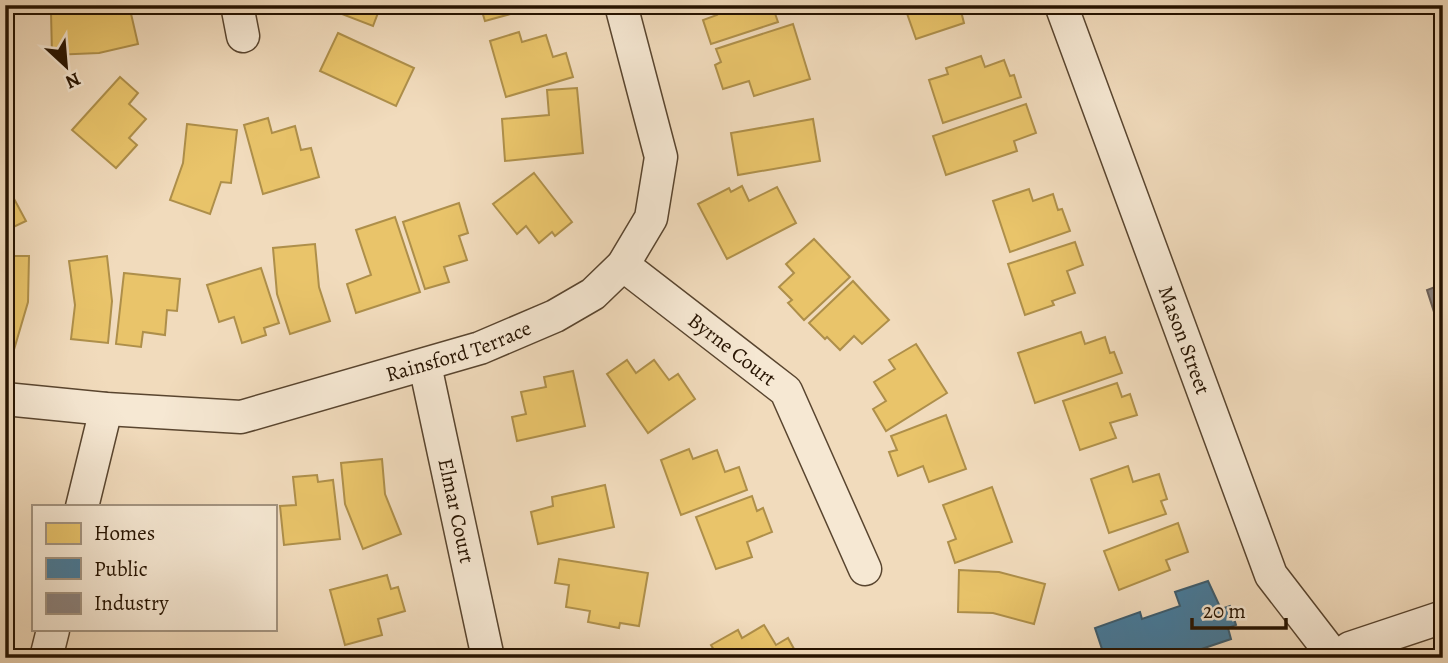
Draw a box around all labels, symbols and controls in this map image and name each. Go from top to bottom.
north arrow [32,32,102,102]
text: N [61,66,85,95]
street label: Mason Street [1152,282,1217,398]
street label: Byrne Court [682,306,782,392]
street label: Rainsford Terrace [383,314,536,388]
street label: Elmar Court [431,456,481,566]
legend [32,505,276,632]
text: Homes [94,519,155,547]
text: Public [94,555,148,583]
scale bar [1192,586,1287,630]
text: Industry [94,589,169,617]
text: 20 m [1203,597,1246,625]

